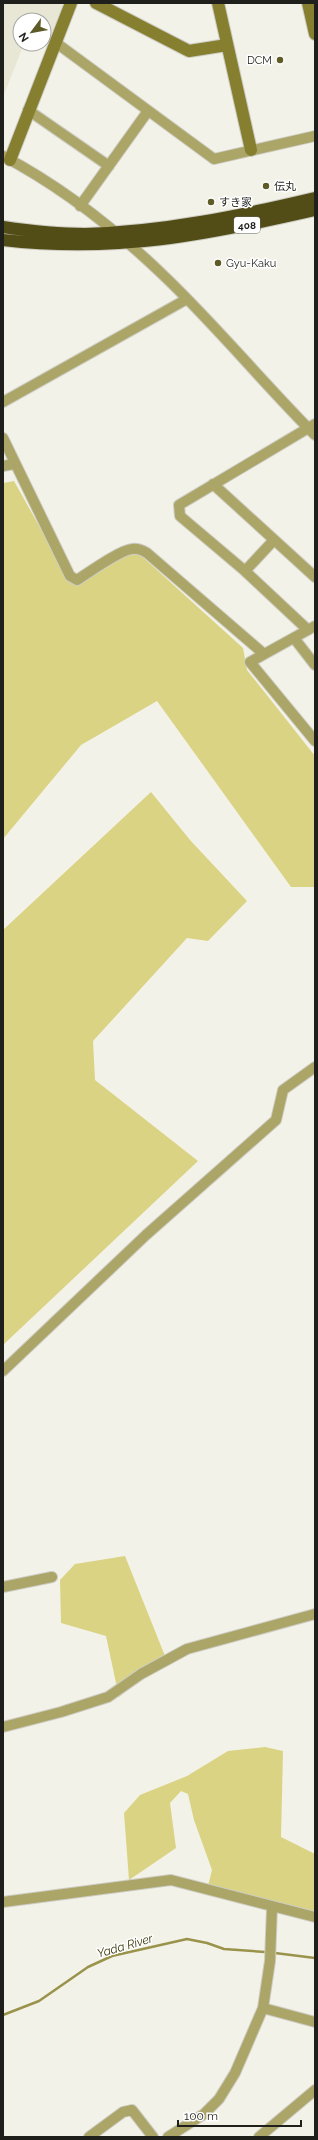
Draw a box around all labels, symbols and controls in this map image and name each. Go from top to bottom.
north arrow [12,12,52,52]
text: N [16,30,32,44]
place label: DCM [247,54,272,67]
marker: DCM [275,55,285,65]
place label: 伝丸 [274,180,296,193]
marker: 伝丸 [261,181,271,191]
place label: すき家 [219,196,252,209]
marker: すき家 [206,197,216,207]
road number: 408 [234,217,260,233]
place label: Gyu-Kaku [226,257,276,270]
marker: Gyu-Kaku [213,258,223,268]
water label: Yada River [96,1931,155,1961]
scale bar [178,2102,301,2128]
text: 100 m [184,2109,218,2123]

